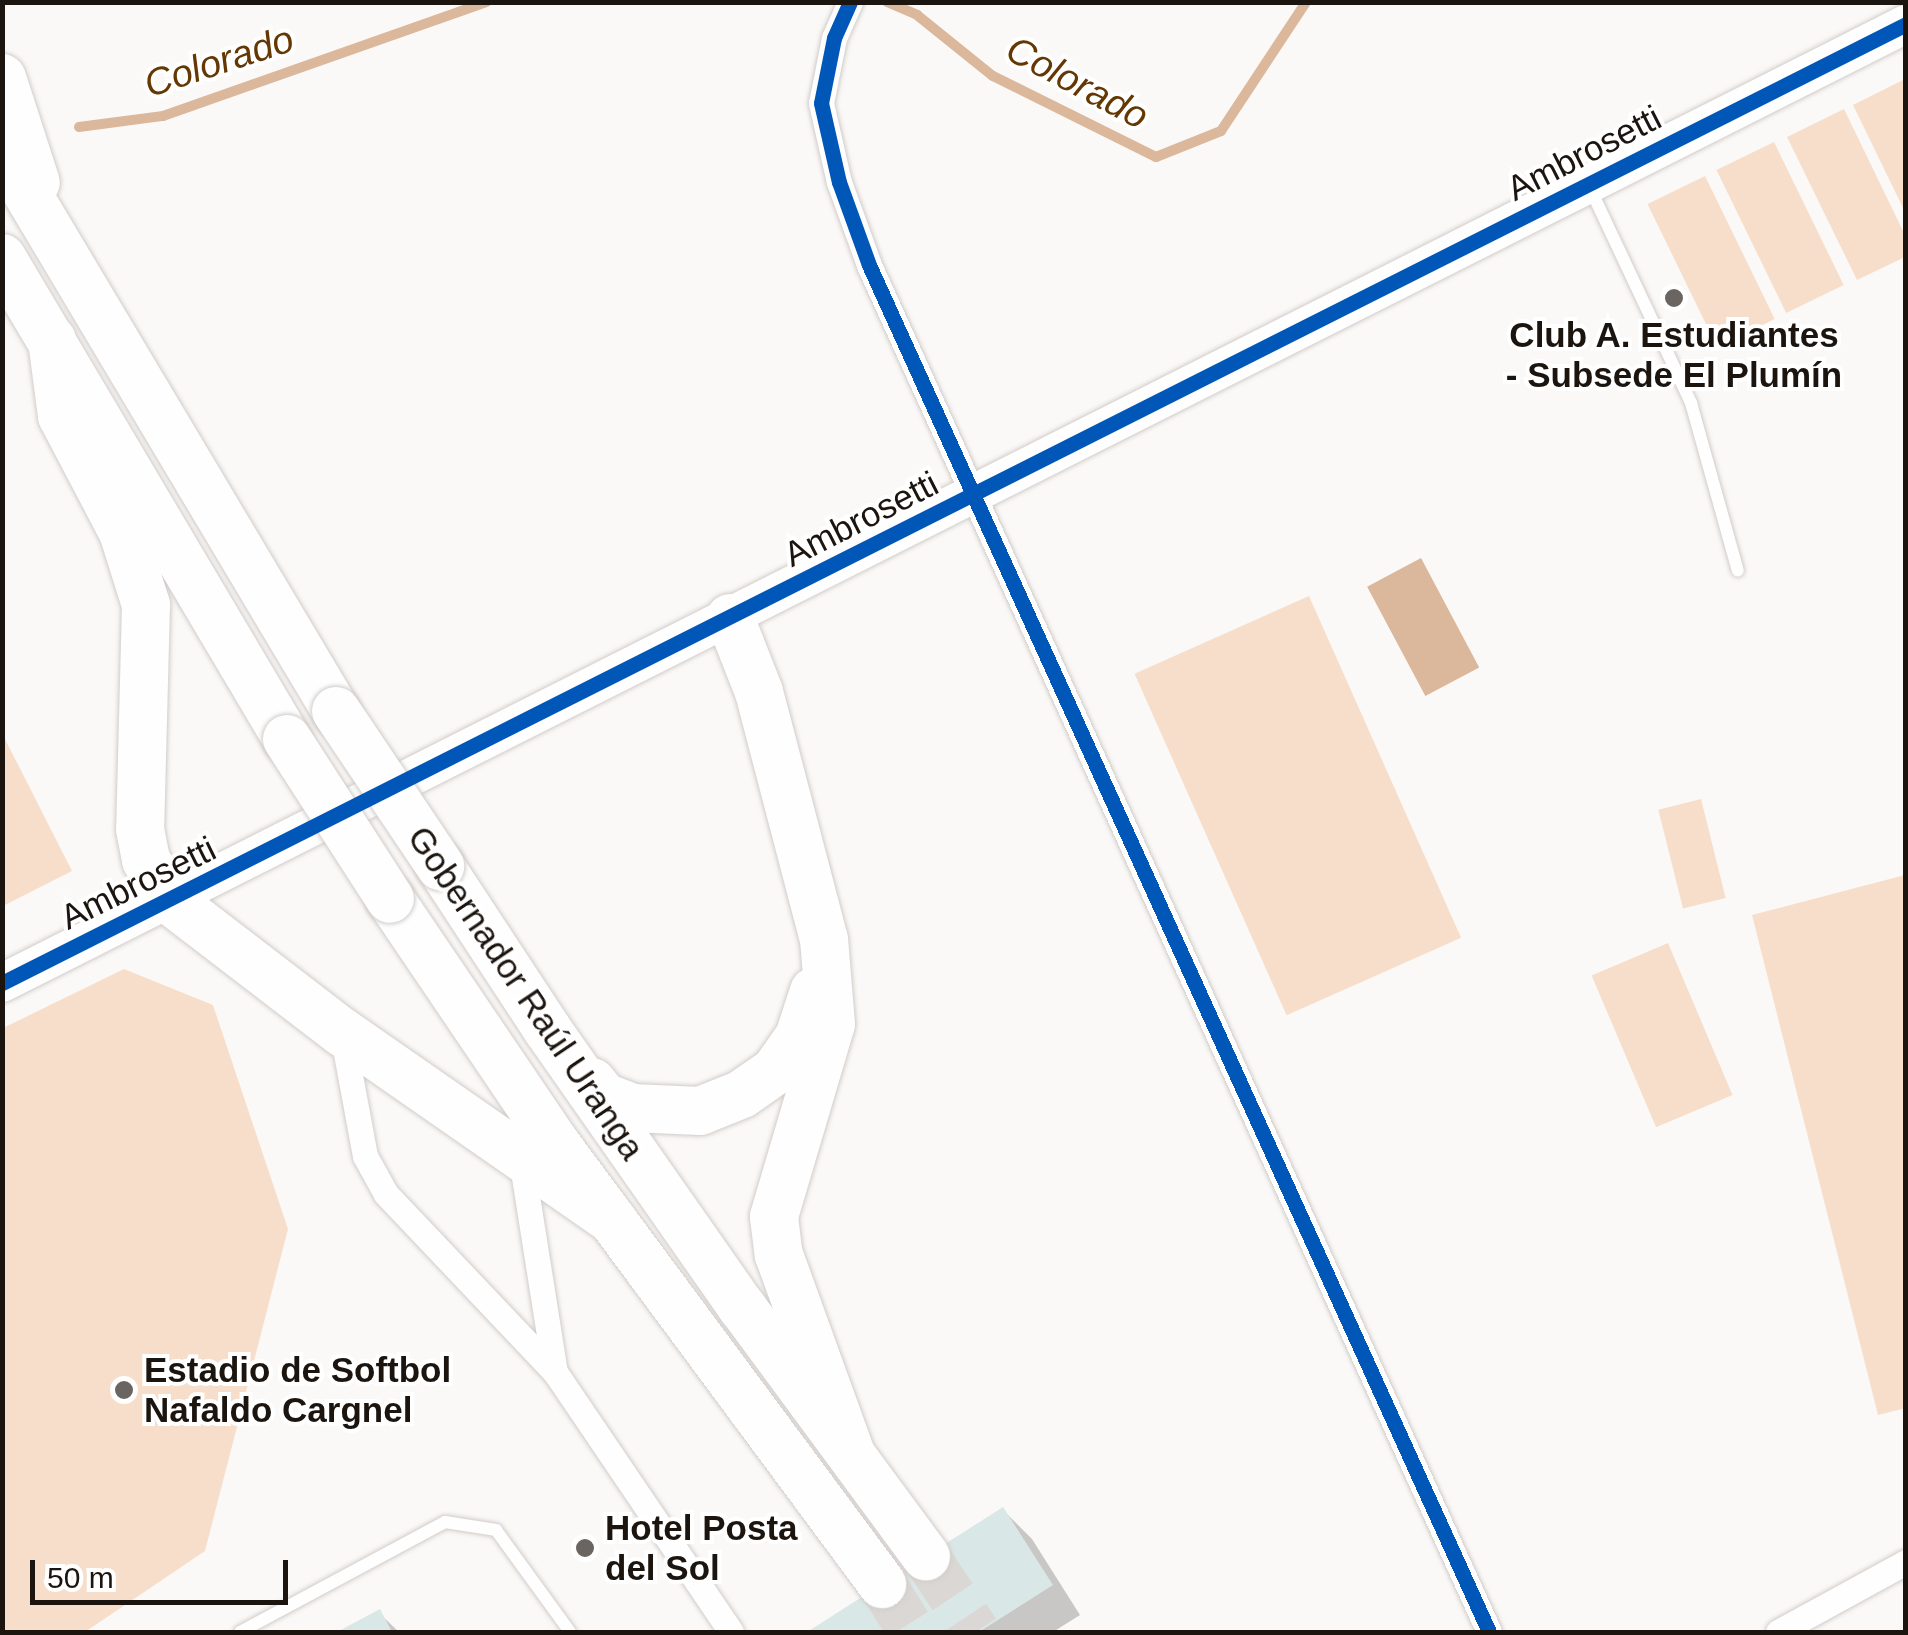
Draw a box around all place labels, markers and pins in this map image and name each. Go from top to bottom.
marker: Club A. Estudiantes - Subsede El Plumín [1663,287,1685,309]
place label: Club A. Estudiantes - Subsede El Plumín [1506,314,1842,396]
place label: Estadio de Softbol Nafaldo Cargnel [144,1349,451,1431]
marker: Estadio de Softbol Nafaldo Cargnel [113,1379,135,1401]
place label: Hotel Posta del Sol [605,1507,798,1589]
marker: Hotel Posta del Sol [574,1537,596,1559]

